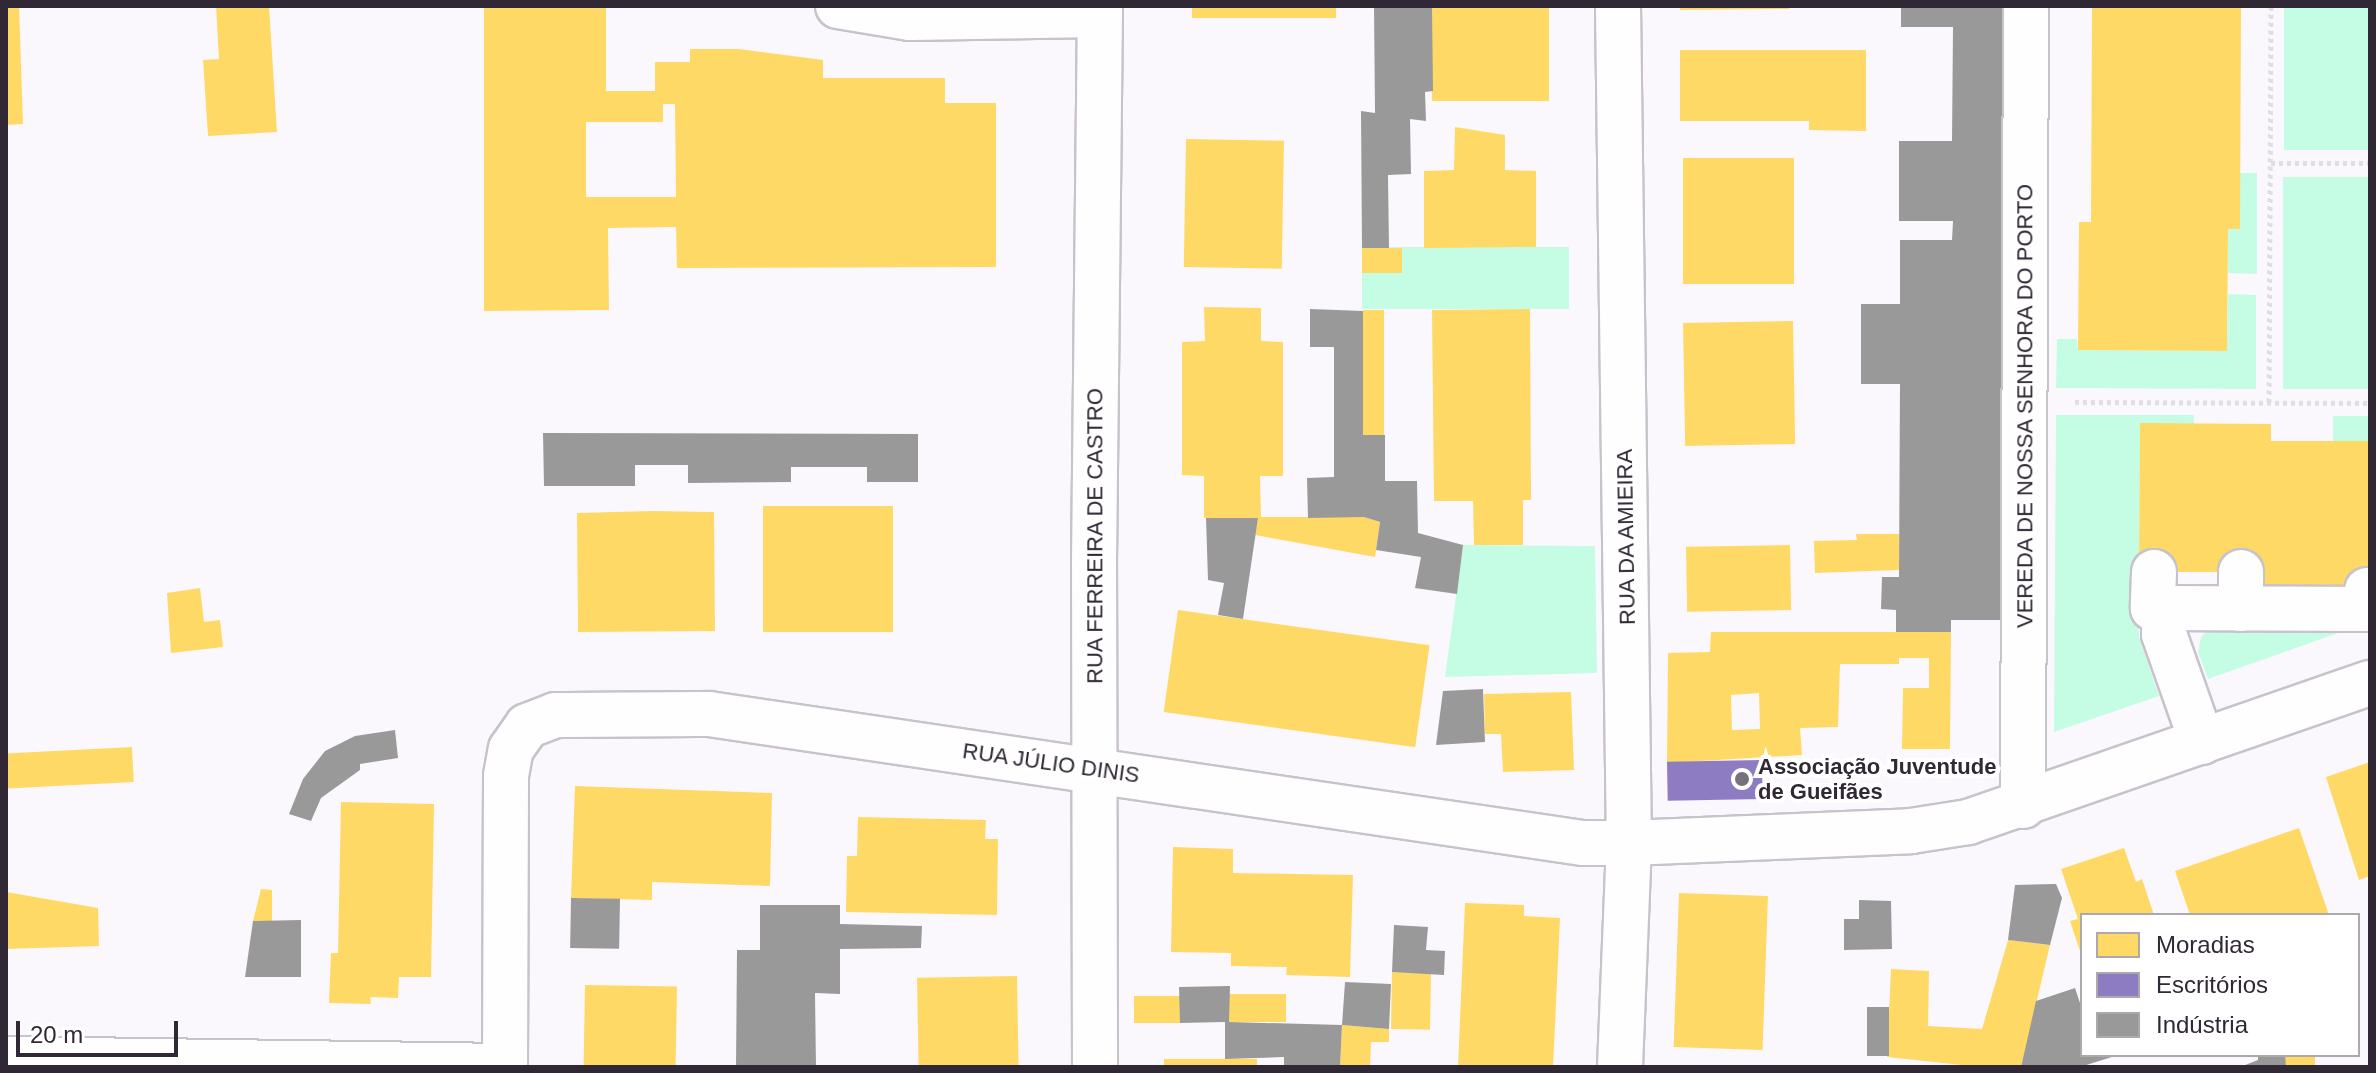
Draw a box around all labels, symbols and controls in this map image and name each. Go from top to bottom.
street label: VEREDA DE NOSSA SENHORA DO PORTO [2012,182,2038,630]
street label: RUA FERREIRA DE CASTRO [1082,387,1108,685]
street label: RUA DA AMIEIRA [1611,447,1641,627]
street label: RUA JÚLIO DINIS [960,737,1142,789]
place label: Associação Juventude de Gueifães [1758,753,1996,804]
marker: Associação Juventude de Gueifães [1733,770,1751,788]
legend [2080,913,2360,1057]
text: Moradias [2156,931,2255,958]
text: Escritórios [2156,971,2268,998]
scale bar [20,1005,182,1055]
text: Indústria [2156,1011,2248,1038]
text: 20 m [30,1021,83,1048]

